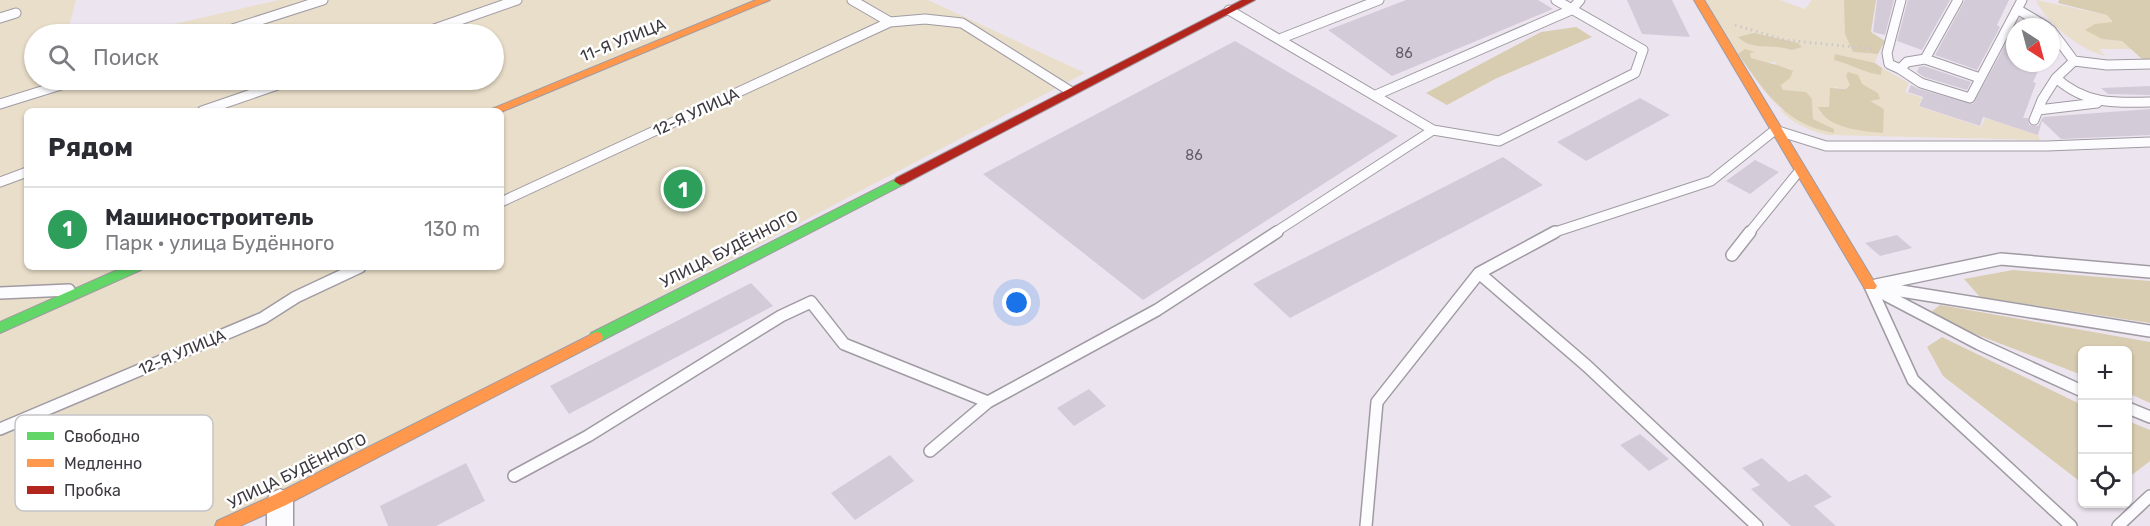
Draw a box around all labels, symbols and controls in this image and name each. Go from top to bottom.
street label: 11-Я УЛИЦА [578,14,669,66]
north arrow [2006,18,2060,72]
search box [24,24,504,90]
icon: search [45,41,78,74]
text: Поиск [93,44,159,71]
house number: 86 [1395,45,1413,62]
street label: 12-Я УЛИЦА [650,84,742,140]
text: Рядом [48,132,133,163]
house number: 86 [1185,147,1203,164]
pin: 1 [664,166,702,212]
text: Машиностроитель [105,204,313,231]
street label: УЛИЦА БУДЁННОГО [657,206,801,292]
text: 1 [63,217,72,241]
text: 130 m [424,217,480,241]
text: Парк · улица Будённого [105,231,334,255]
your location [1002,288,1031,317]
street label: 12-Я УЛИЦА [136,325,229,379]
map controls [2078,346,2132,508]
button: + [2078,346,2132,400]
button: − [2078,400,2132,454]
legend [15,415,213,511]
text: Свободно [64,427,140,446]
street label: УЛИЦА БУДЁННОГО [225,429,369,513]
text: Медленно [64,454,142,473]
button: locate [2078,454,2132,508]
text: Пробка [64,481,121,500]

